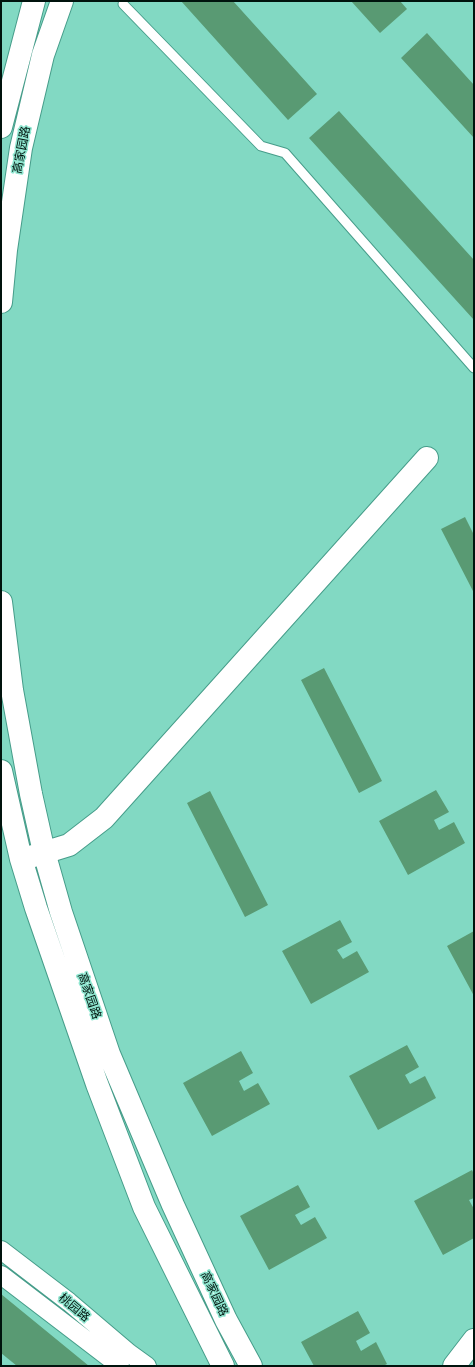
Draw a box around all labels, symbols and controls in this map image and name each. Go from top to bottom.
street label: 高家园路 [10,125,34,175]
street label: 高家园路 [74,971,104,1021]
street label: 高家园路 [197,1269,231,1319]
street label: 桃园路 [56,1291,92,1325]

